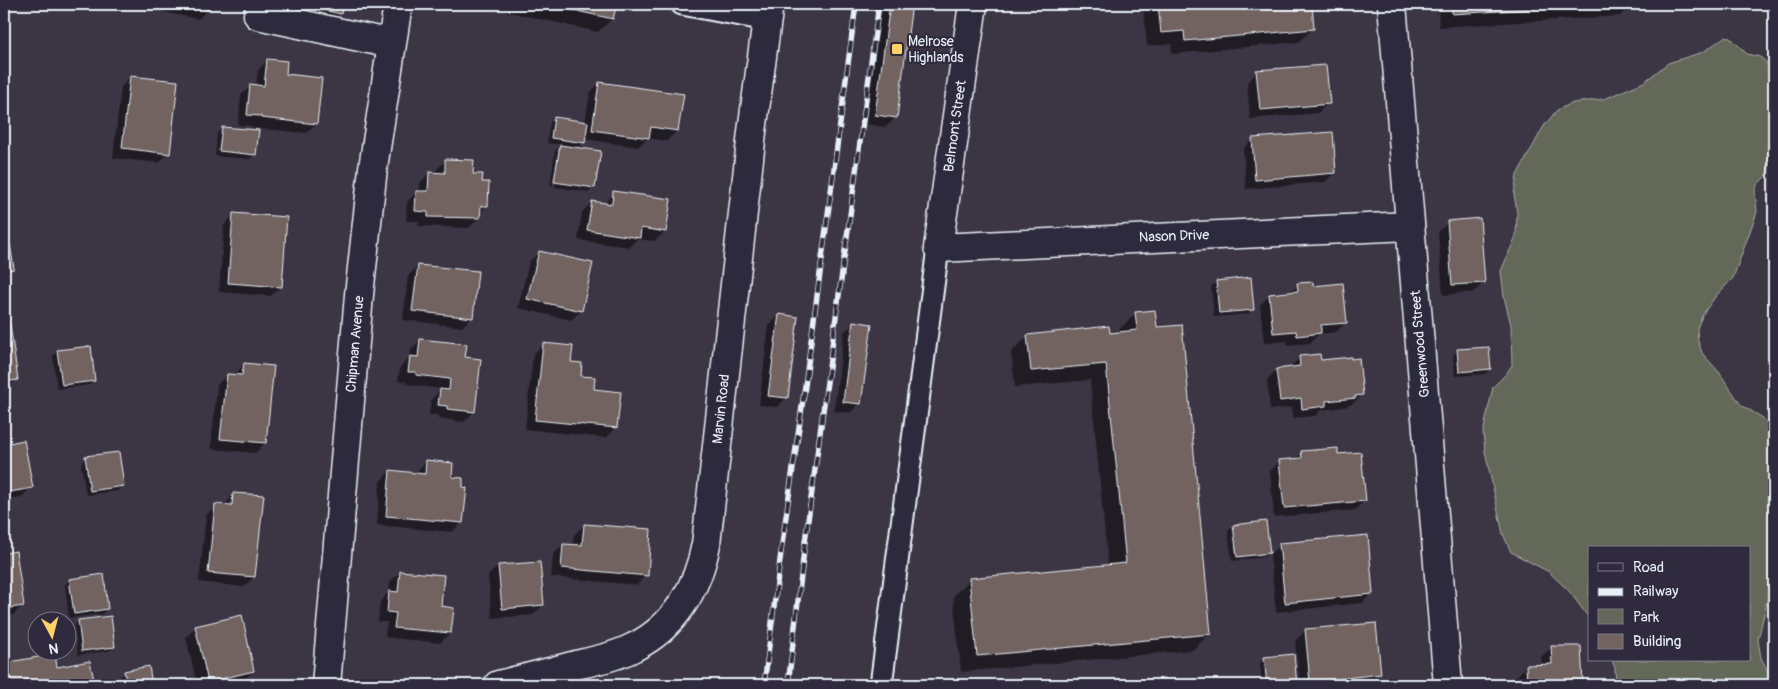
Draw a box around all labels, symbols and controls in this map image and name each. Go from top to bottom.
place label: Melrose Highlands [908,33,964,66]
marker: Melrose Highlands [890,42,904,56]
street label: Belmont Street [940,79,970,173]
street label: Nason Drive [1138,226,1210,246]
street label: Greenwood Street [1407,289,1433,398]
street label: Chipman Avenue [342,295,368,393]
street label: Marvin Road [709,373,733,445]
legend [1588,546,1750,662]
text: Road [1633,558,1664,577]
text: Railway [1633,582,1679,601]
text: Park [1633,608,1660,627]
north arrow [28,612,78,662]
text: Building [1633,632,1681,651]
text: N [48,639,59,657]

